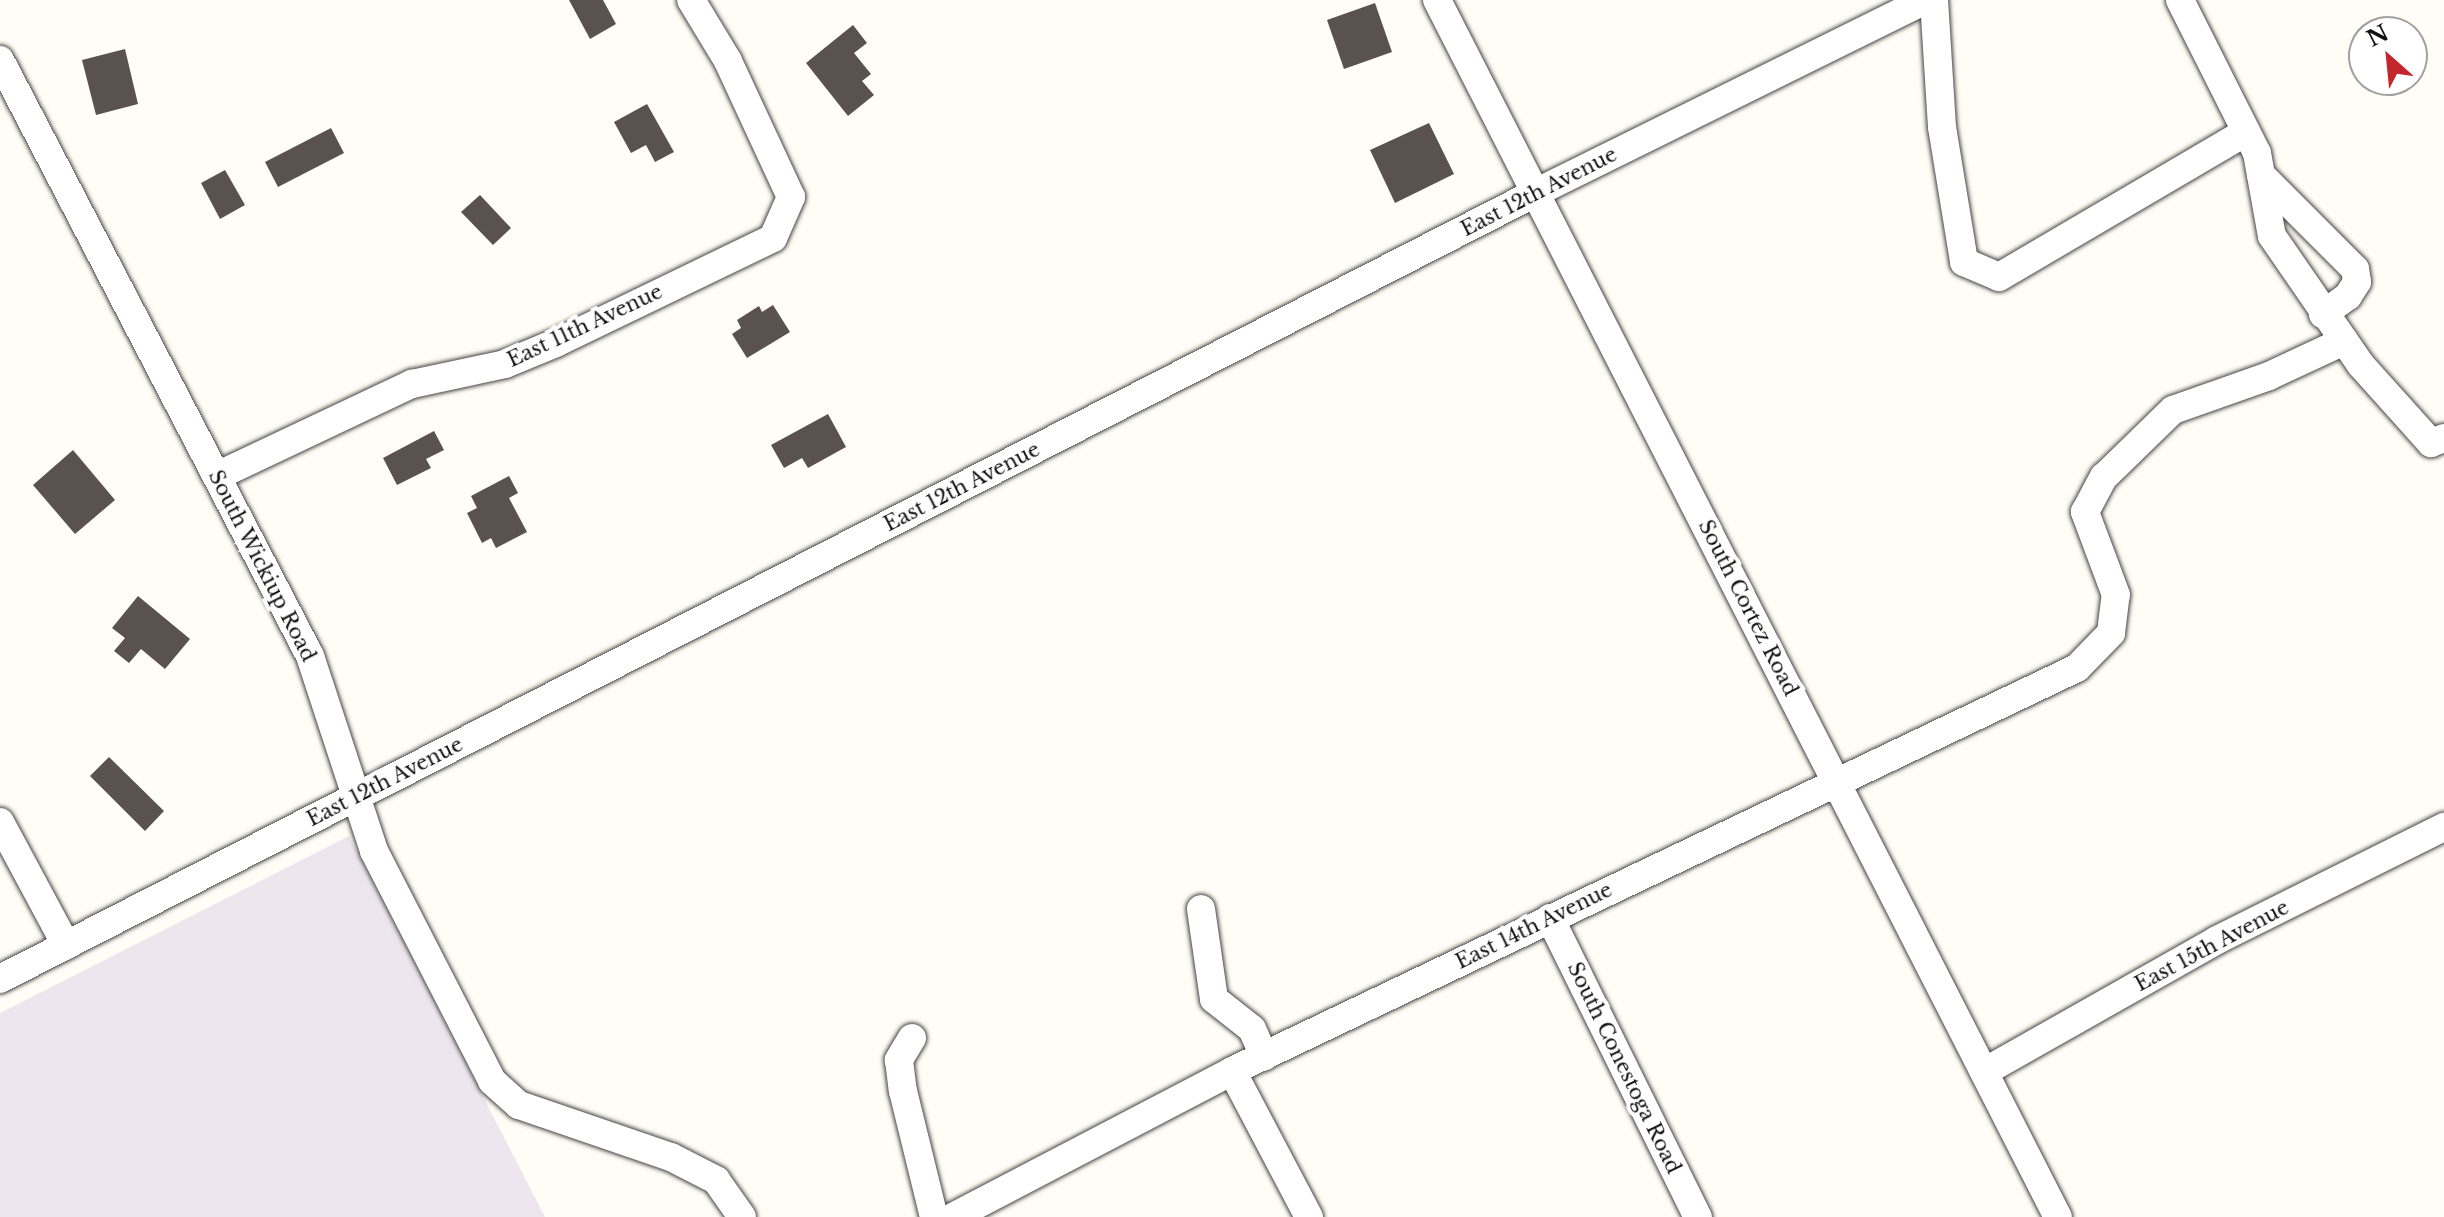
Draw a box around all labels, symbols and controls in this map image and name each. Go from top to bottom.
north arrow [2348,16,2428,96]
text: N [2362,19,2393,53]
street label: East 12th Avenue [1457,142,1621,242]
street label: East 11th Avenue [503,279,667,373]
street label: East 12th Avenue [880,437,1044,537]
street label: South Wickiup Road [203,466,321,666]
street label: South Cortez Road [1693,516,1803,700]
street label: East 12th Avenue [303,732,467,832]
street label: East 14th Avenue [1452,878,1616,974]
street label: East 15th Avenue [2131,895,2293,997]
street label: South Conestoga Road [1562,958,1686,1178]

